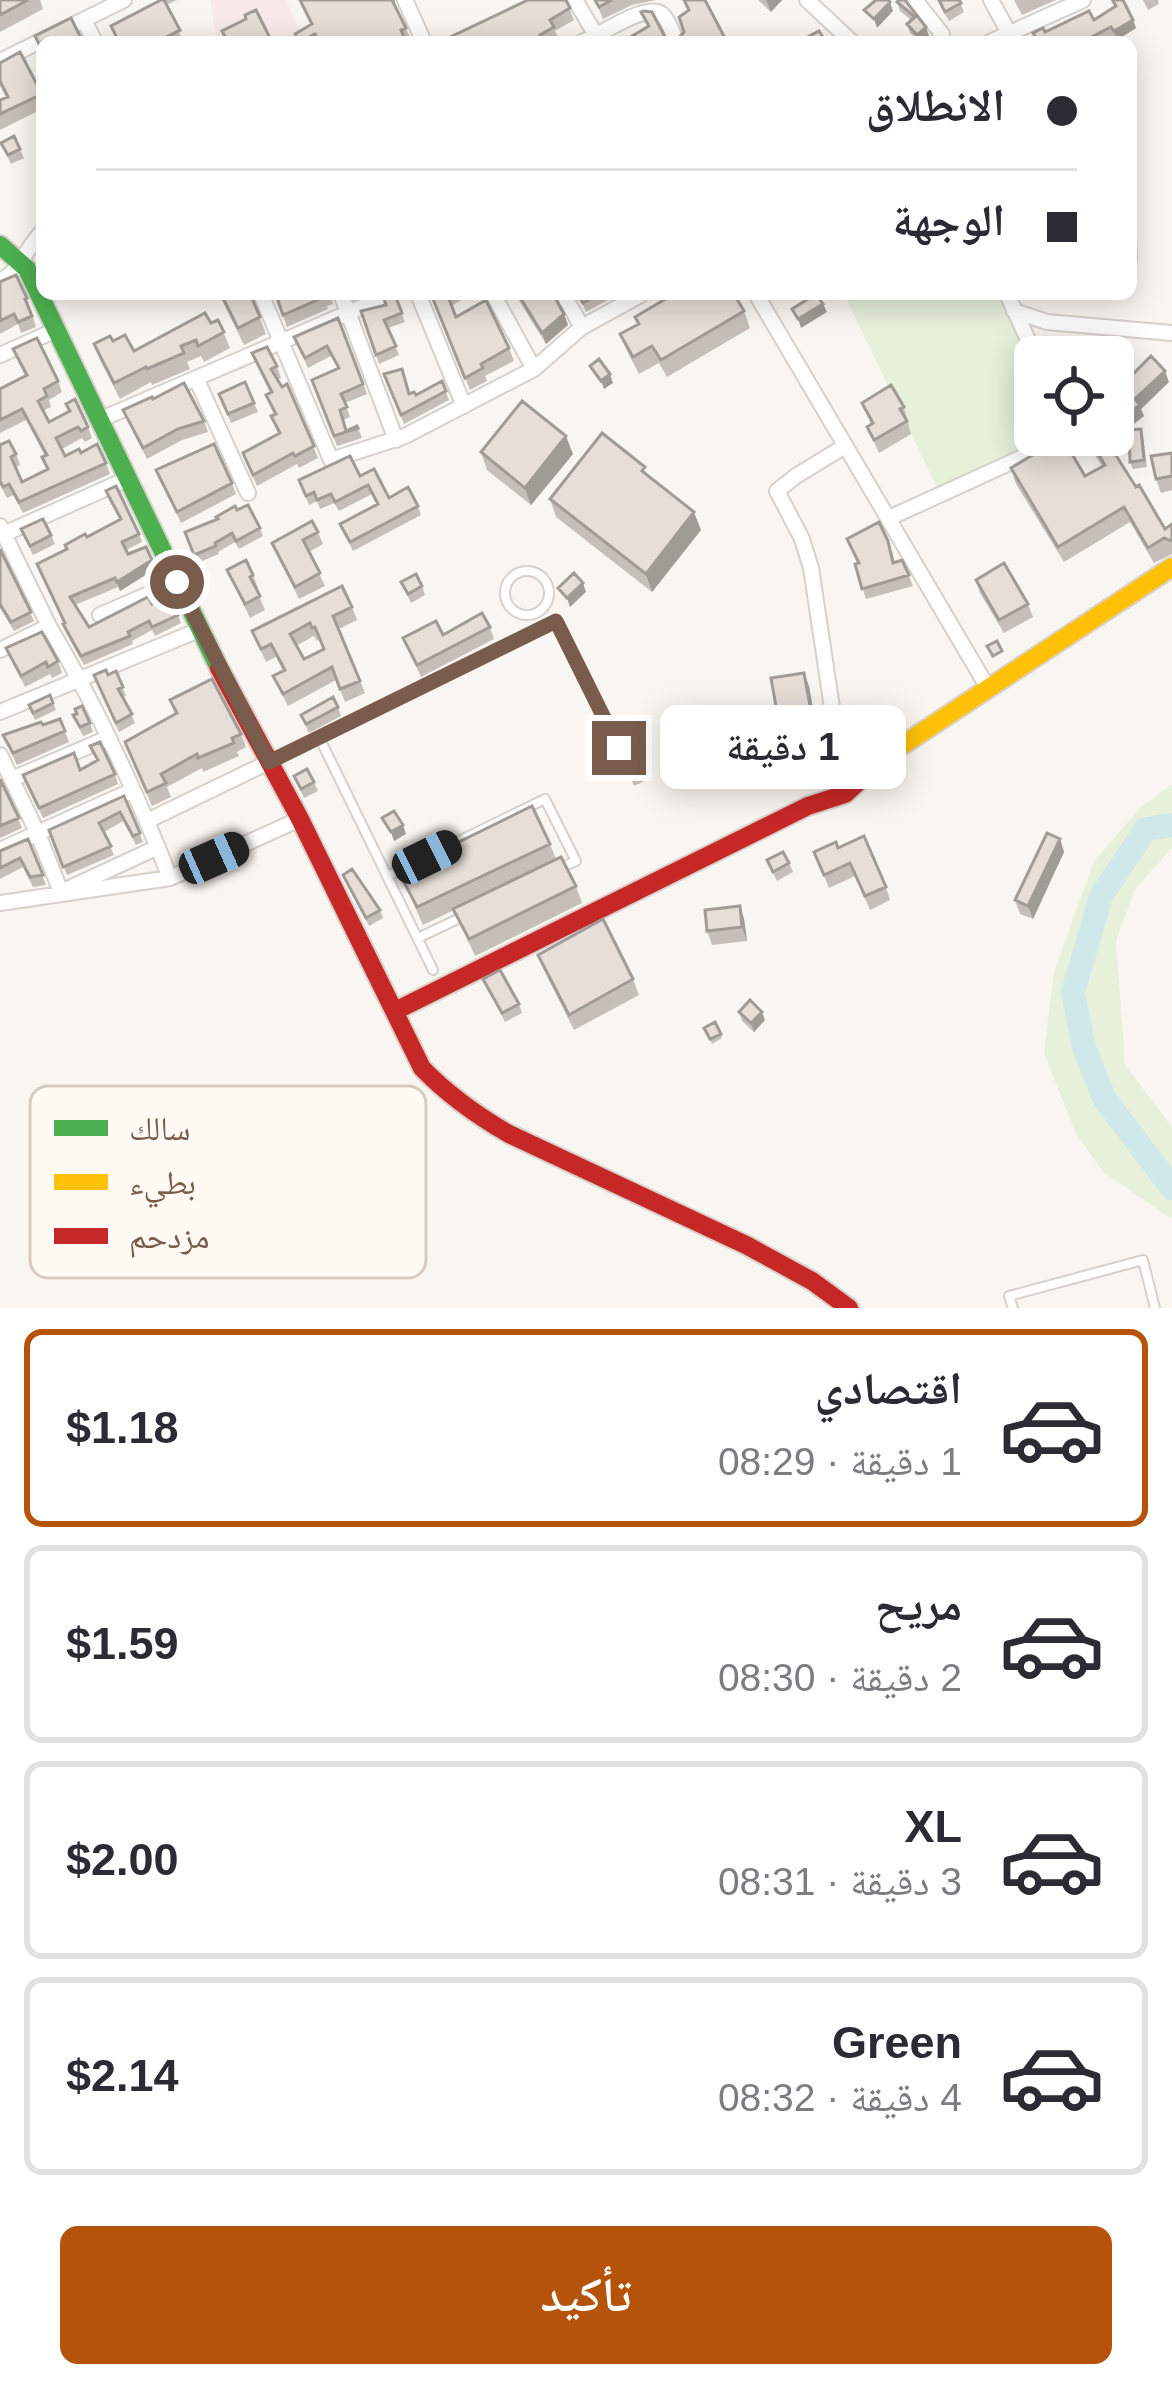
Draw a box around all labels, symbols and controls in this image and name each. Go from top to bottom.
text: الانطلاق [866,80,1005,131]
text: الوجهة [892,195,1005,246]
map controls [1014,336,1134,456]
button: locate [1014,336,1134,456]
route start [150,555,204,609]
callout: 1 دقيقة [661,706,907,790]
route end [592,721,646,775]
text: 1 دقيقة [726,725,840,768]
car [387,825,467,889]
car [174,827,254,889]
legend [30,1086,426,1278]
text: سالك [129,1110,190,1147]
text: بطيء [129,1164,196,1208]
text: مزدحم [129,1218,209,1259]
text: اقتصادي [815,1363,962,1414]
icon: car [998,1374,1106,1482]
text: $1.18 [66,1402,179,1453]
text: 1 دقيقة · 08:29 [718,1440,962,1483]
text: مريح [875,1579,962,1630]
icon: car [998,1590,1106,1698]
text: $1.59 [66,1618,179,1669]
text: 2 دقيقة · 08:30 [718,1656,962,1699]
text: XL [904,1801,962,1852]
icon: car [998,1806,1106,1914]
text: $2.00 [66,1834,179,1885]
text: 3 دقيقة · 08:31 [718,1860,962,1903]
text: Green [832,2017,962,2068]
icon: car [998,2022,1106,2130]
text: $2.14 [66,2050,179,2101]
text: 4 دقيقة · 08:32 [718,2076,962,2119]
button: تأكيد [60,2226,1112,2364]

